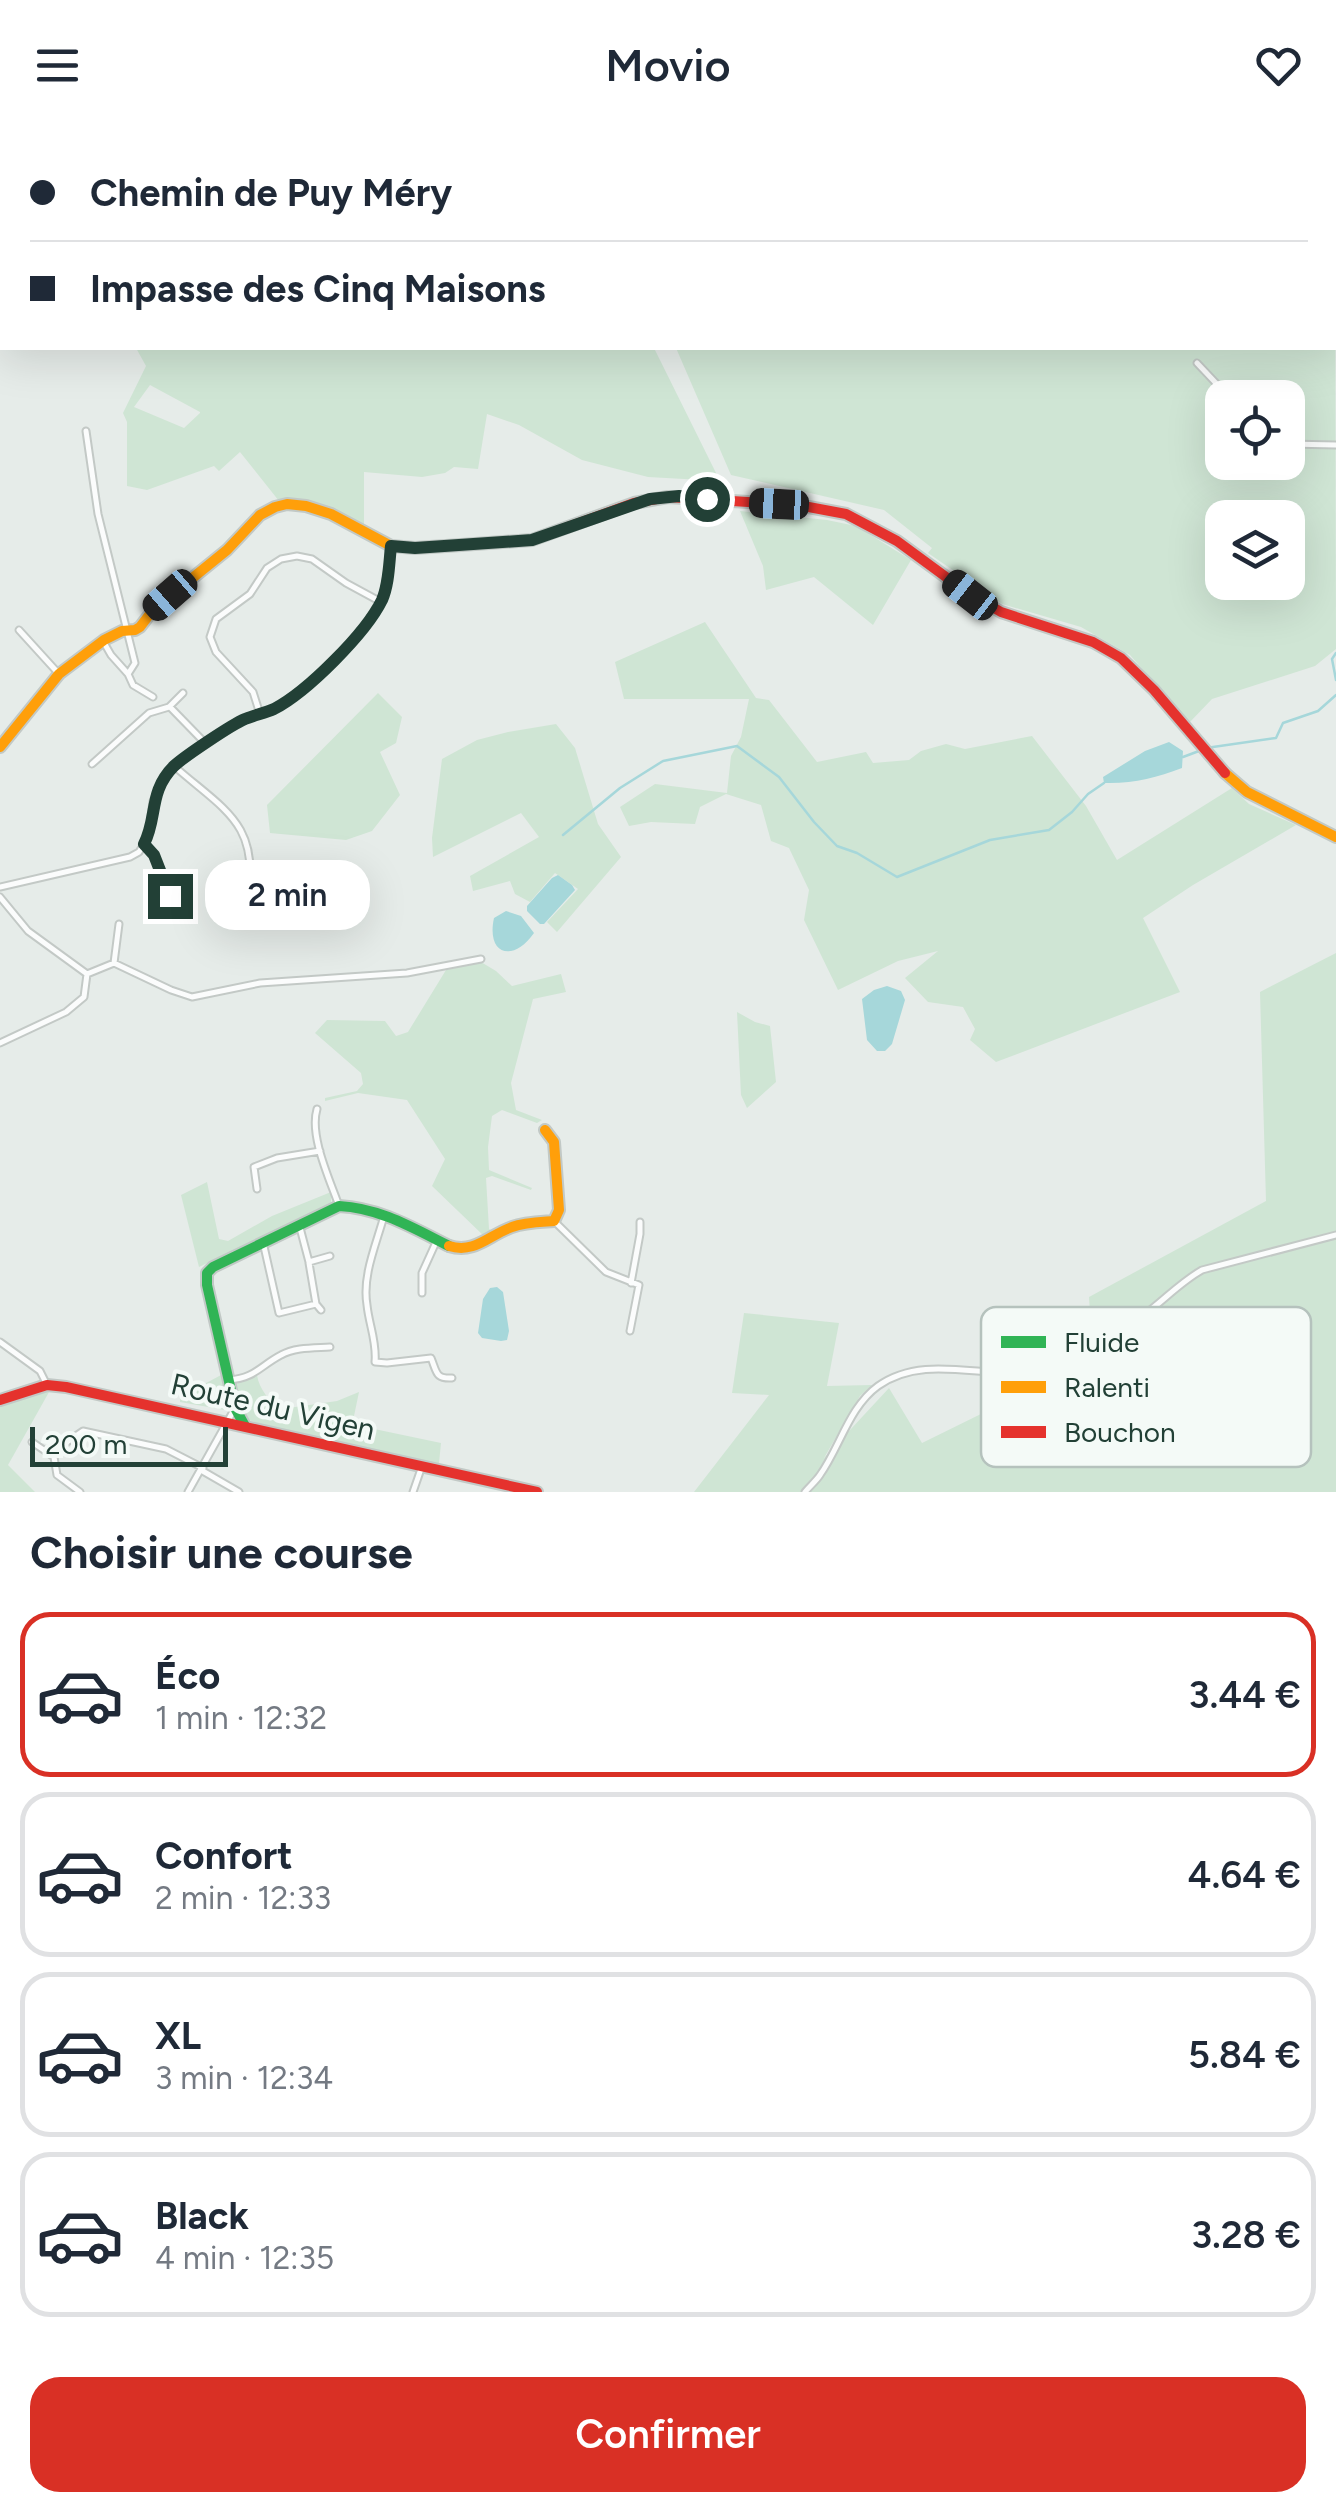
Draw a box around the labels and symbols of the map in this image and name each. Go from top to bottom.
route start [685,477,730,522]
car [748,487,810,521]
car [138,564,202,626]
car [937,565,1003,625]
callout: 2 min [205,861,370,931]
route end [148,874,193,919]
legend [981,1307,1311,1467]
text: Fluide [1064,1325,1139,1359]
street label: Route du Vigen [168,1365,379,1448]
text: Ralenti [1064,1370,1150,1404]
text: Bouchon [1064,1415,1176,1449]
scale bar [30,1422,228,1466]

